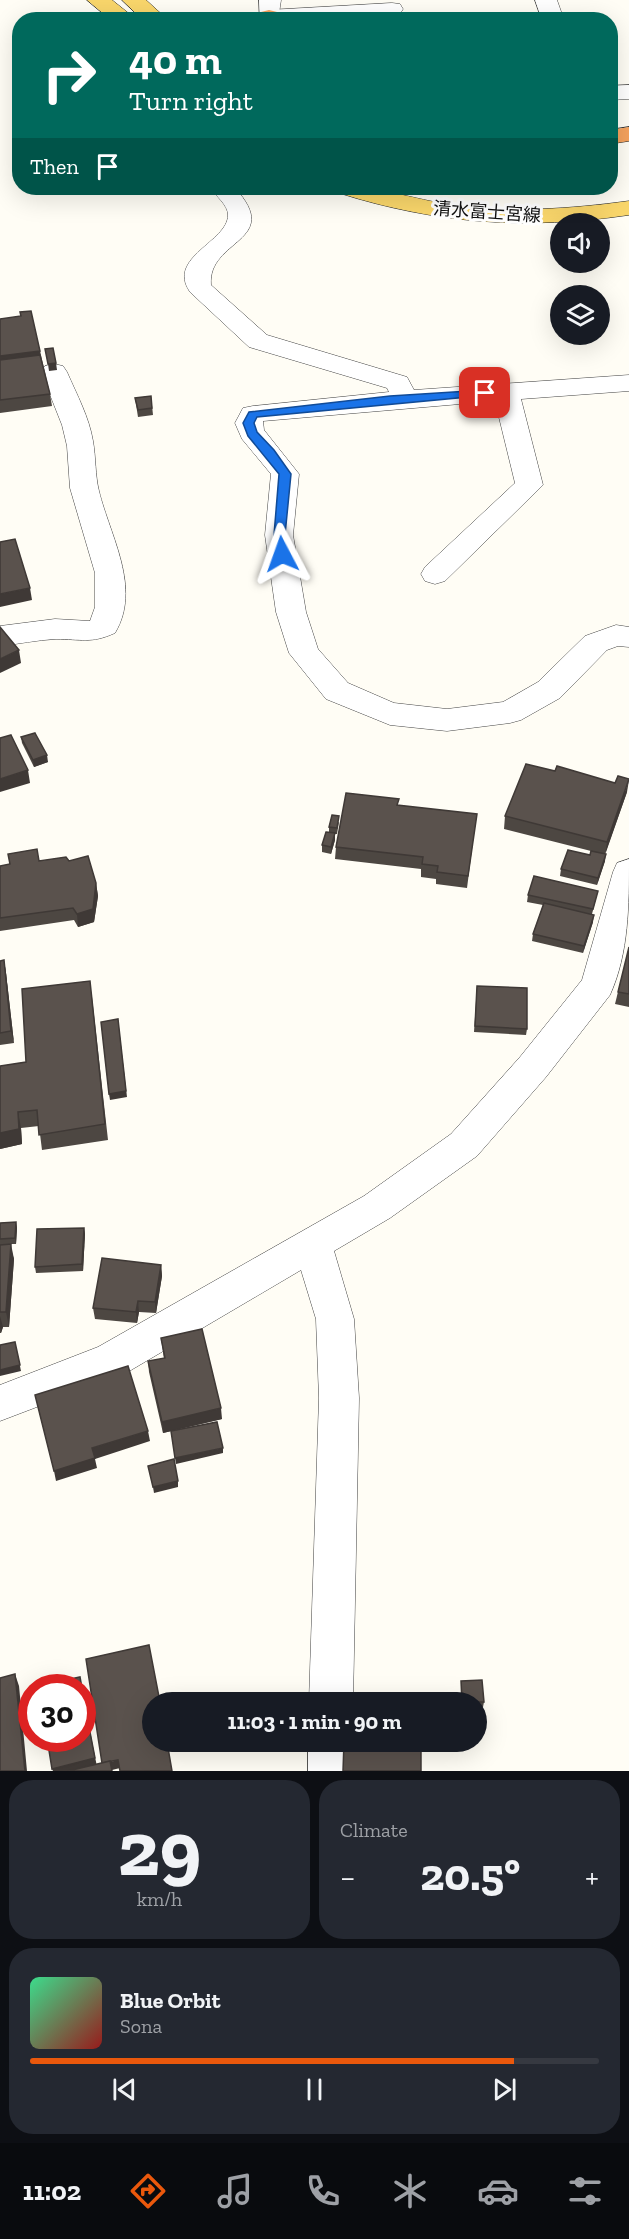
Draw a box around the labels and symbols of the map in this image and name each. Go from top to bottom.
street label: 清水富士宮線 [432,197,542,227]
pin [459,367,510,418]
position arrow [250,522,314,586]
speed limit sign: 30 [18,1674,96,1752]

